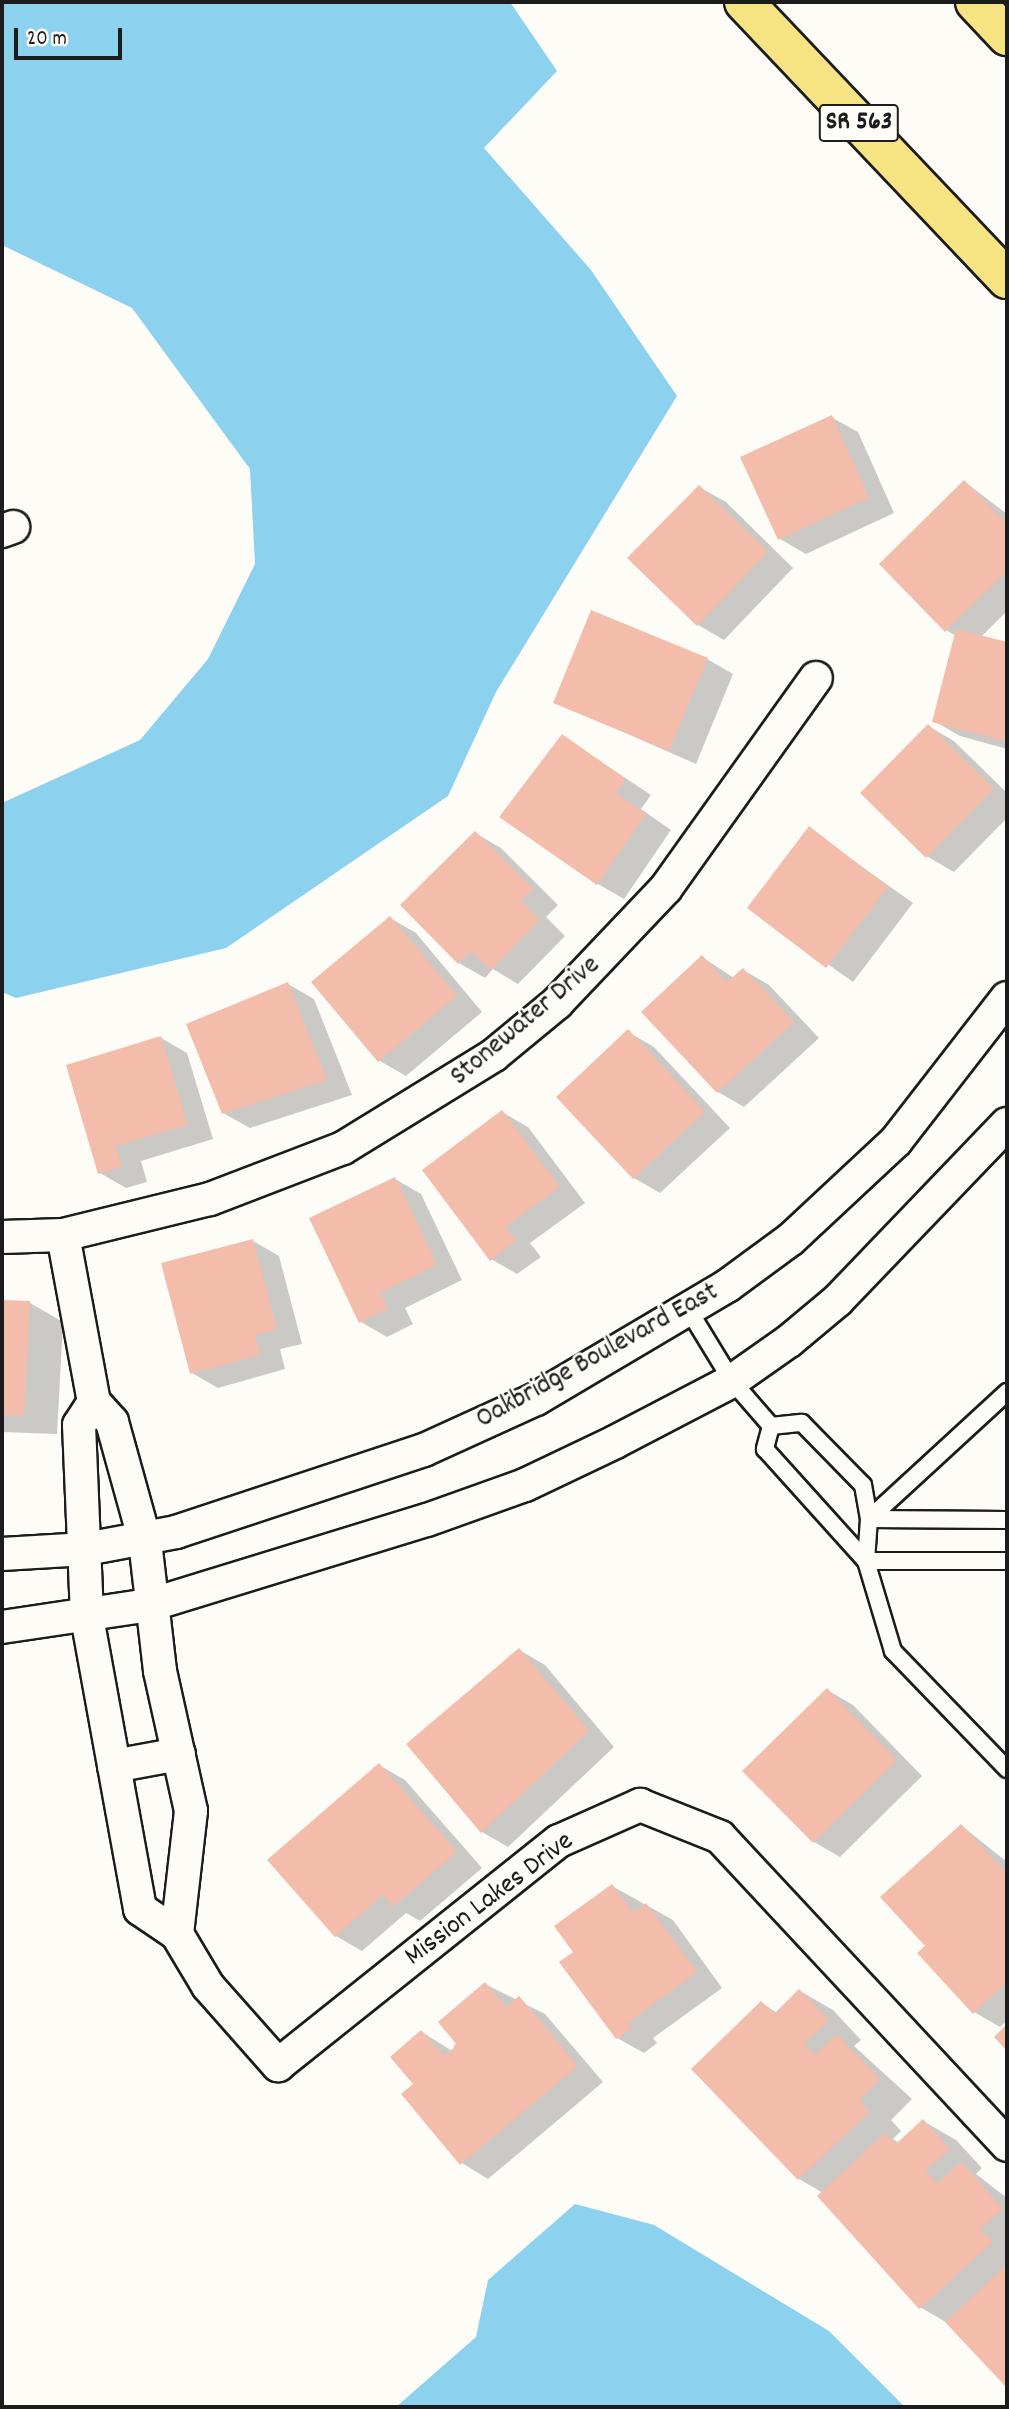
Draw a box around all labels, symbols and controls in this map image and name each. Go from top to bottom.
scale bar [18,14,126,58]
text: 20 m [27,25,67,55]
road number: SR 563 [819,100,899,146]
street label: Stonewater Drive [444,950,608,1094]
street label: Oakbridge Boulevard East [471,1276,725,1438]
street label: Mission Lakes Drive [399,1826,581,1974]

